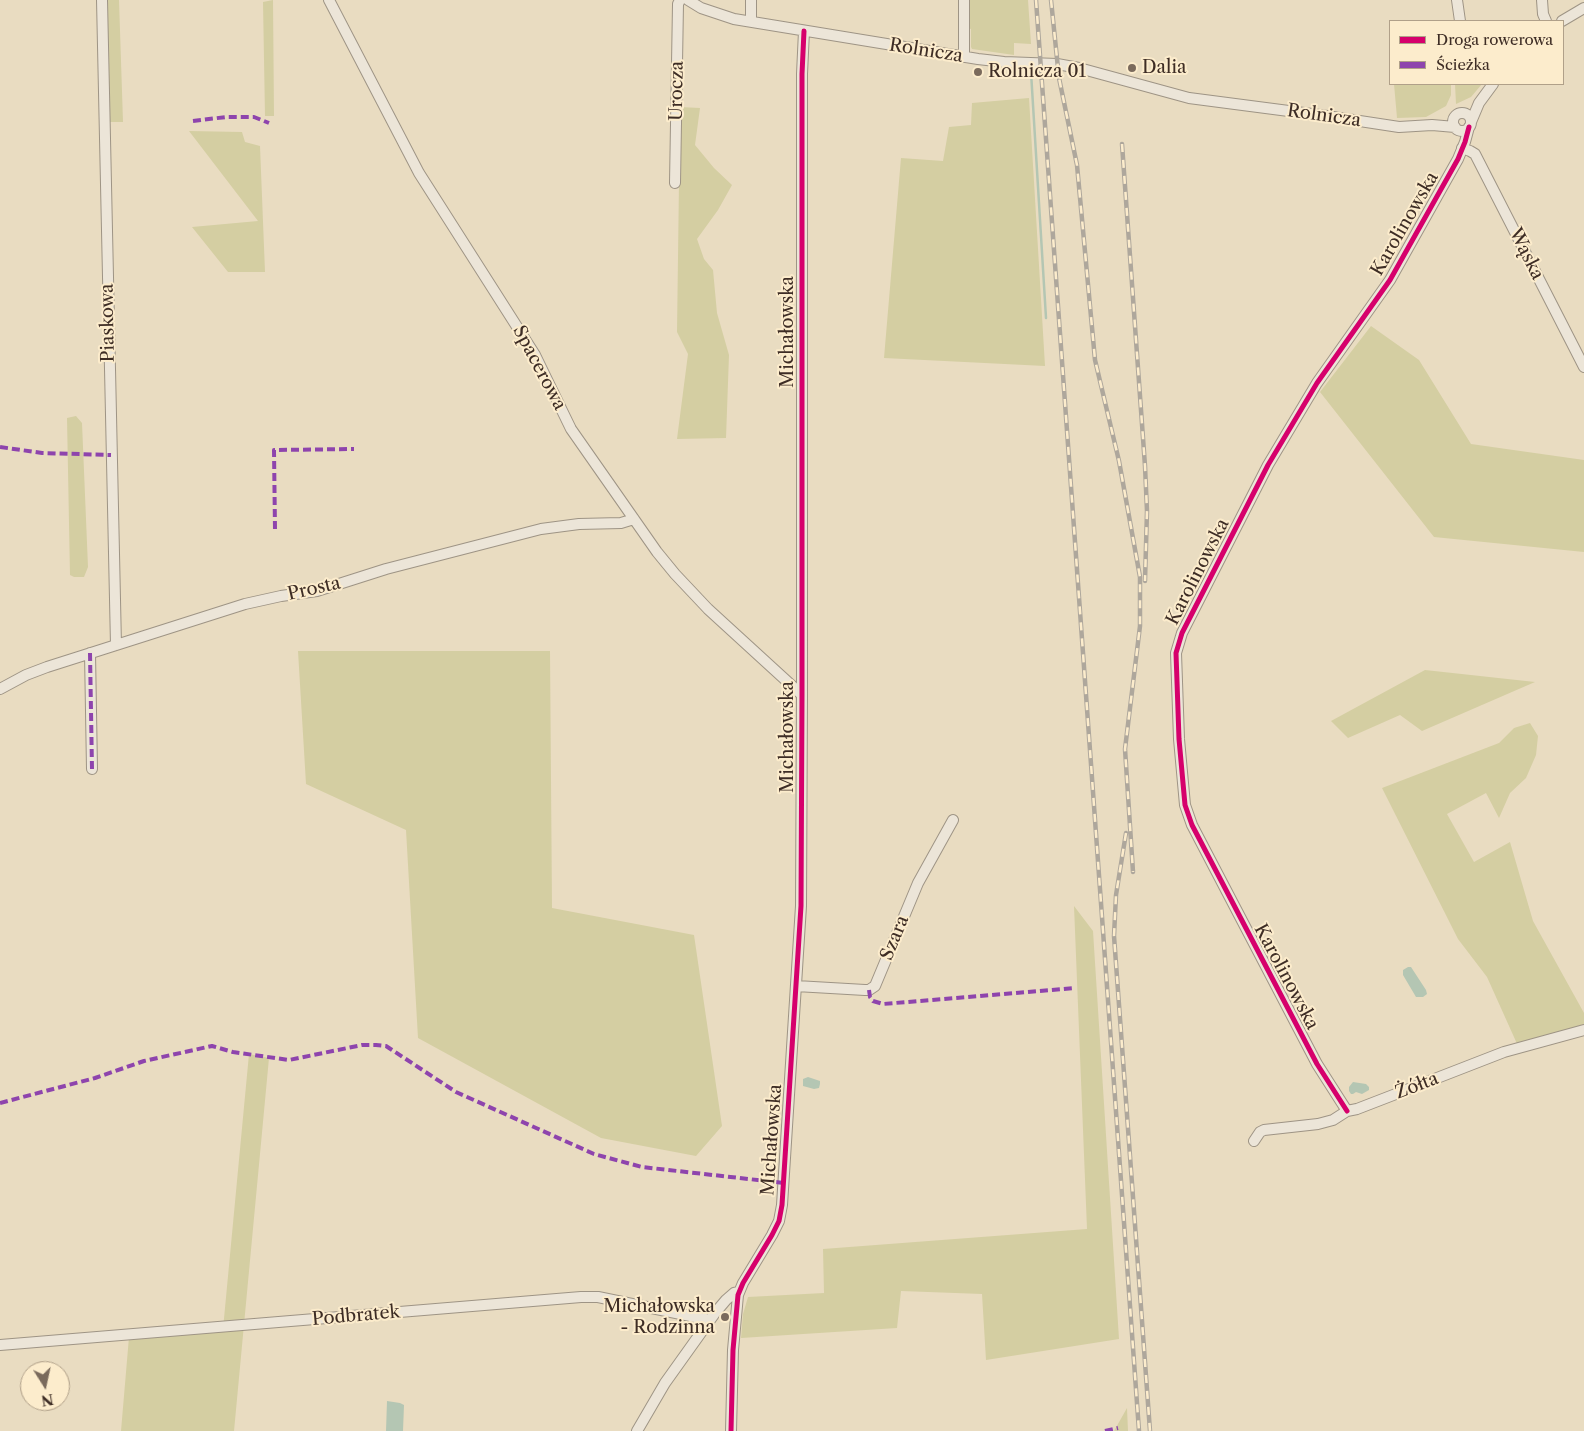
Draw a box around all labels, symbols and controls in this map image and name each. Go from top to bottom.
legend [1389,20,1564,85]
text: Droga rowerowa [1436,30,1553,49]
street label: Rolnicza [888,35,964,67]
text: Ścieżka [1436,55,1490,74]
place label: Dalia [1142,57,1186,79]
street label: Urocza [666,61,688,121]
place label: Rolnicza 01 [988,61,1086,83]
marker: Dalia [1126,62,1138,74]
marker: Rolnicza 01 [972,66,984,78]
street label: Rolnicza [1286,100,1362,132]
street label: Karolinowska [1367,168,1443,280]
street label: Wąska [1504,225,1548,283]
street label: Michałowska [777,276,799,388]
street label: Piaskowa [97,283,119,363]
street label: Spacerowa [508,322,570,414]
street label: Karolinowska [1162,515,1234,629]
street label: Prosta [285,572,343,606]
street label: Michałowska [777,681,799,793]
street label: Szara [876,912,914,964]
street label: Karolinowska [1249,921,1323,1033]
street label: Żółta [1392,1068,1442,1104]
street label: Michałowska [757,1084,787,1196]
place label: Michałowska - Rodzinna [603,1296,715,1338]
street label: Podbratek [311,1301,401,1331]
marker: Michałowska - Rodzinna [719,1311,731,1323]
north arrow [20,1361,70,1411]
text: N [40,1390,55,1410]

